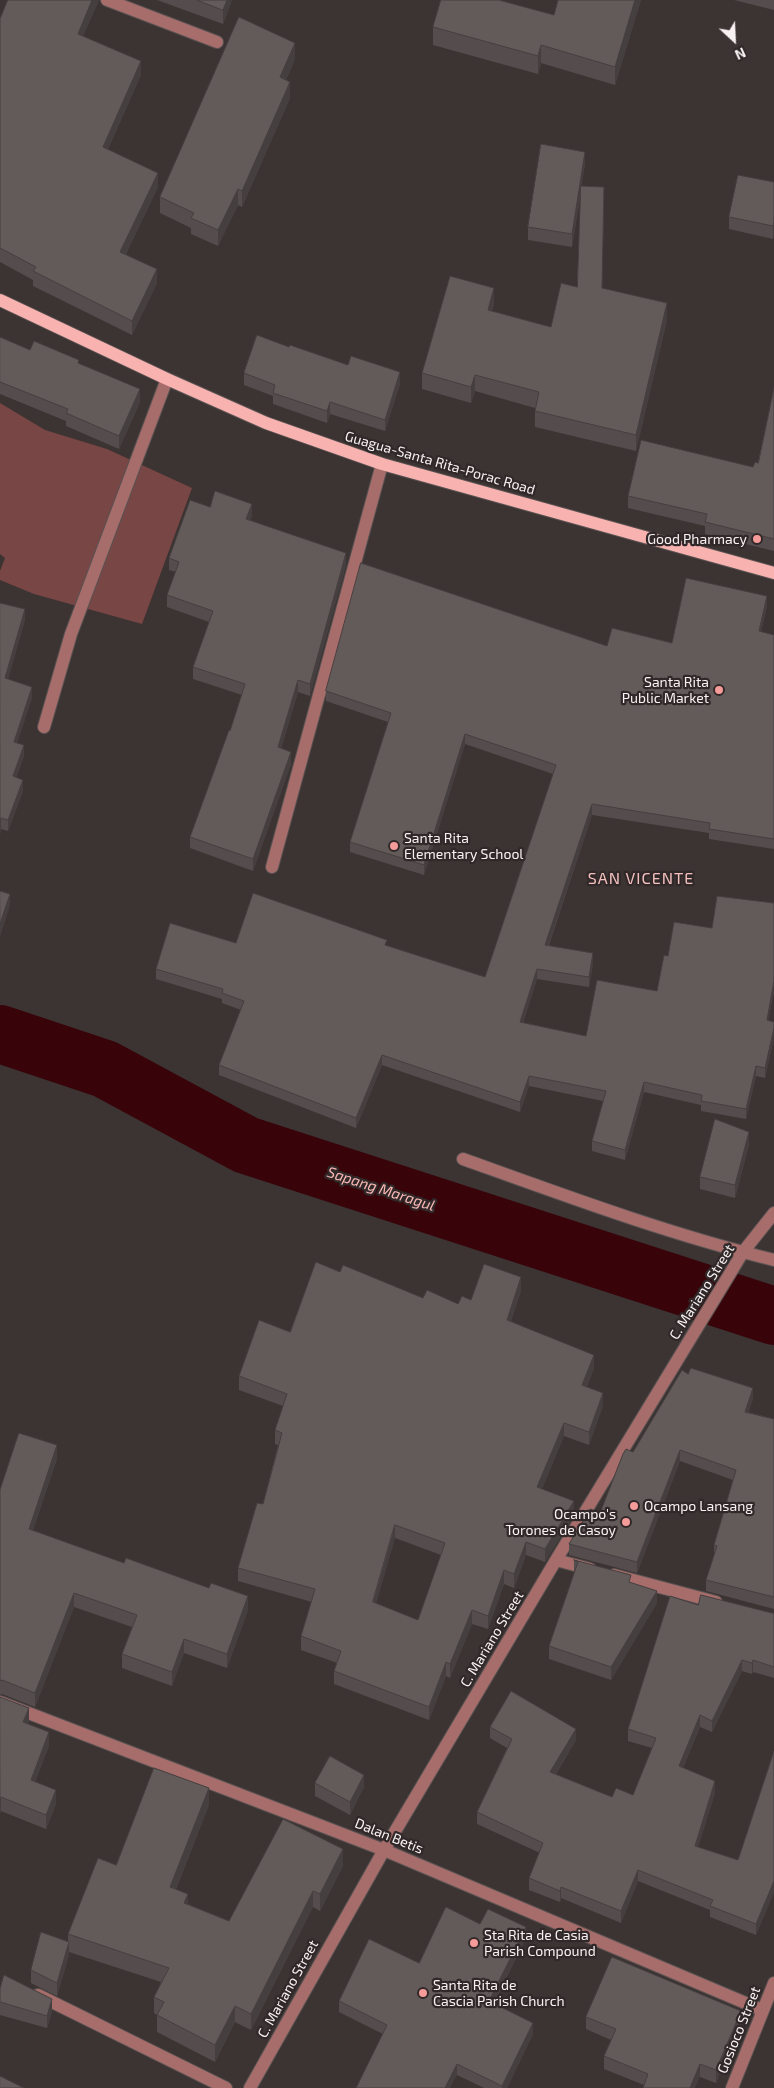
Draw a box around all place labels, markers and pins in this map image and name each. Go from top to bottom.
place label: Good Pharmacy [647,531,747,547]
marker: Good Pharmacy [751,533,763,545]
place label: Santa Rita Public Market [622,674,709,706]
marker: Santa Rita Public Market [713,684,725,696]
place label: Santa Rita Elementary School [404,830,523,862]
marker: Santa Rita Elementary School [388,840,400,852]
place label: Ocampo Lansang [644,1498,753,1514]
marker: Ocampo Lansang [628,1500,640,1512]
place label: Ocampo's Torones de Casoy [505,1506,616,1538]
marker: Ocampo's Torones de Casoy [620,1516,632,1528]
place label: Sta Rita de Casia Parish Compound [484,1927,596,1960]
marker: Sta Rita de Casia Parish Compound [468,1937,480,1949]
place label: Santa Rita de Cascia Parish Church [433,1977,565,2010]
marker: Santa Rita de Cascia Parish Church [417,1987,429,1999]

